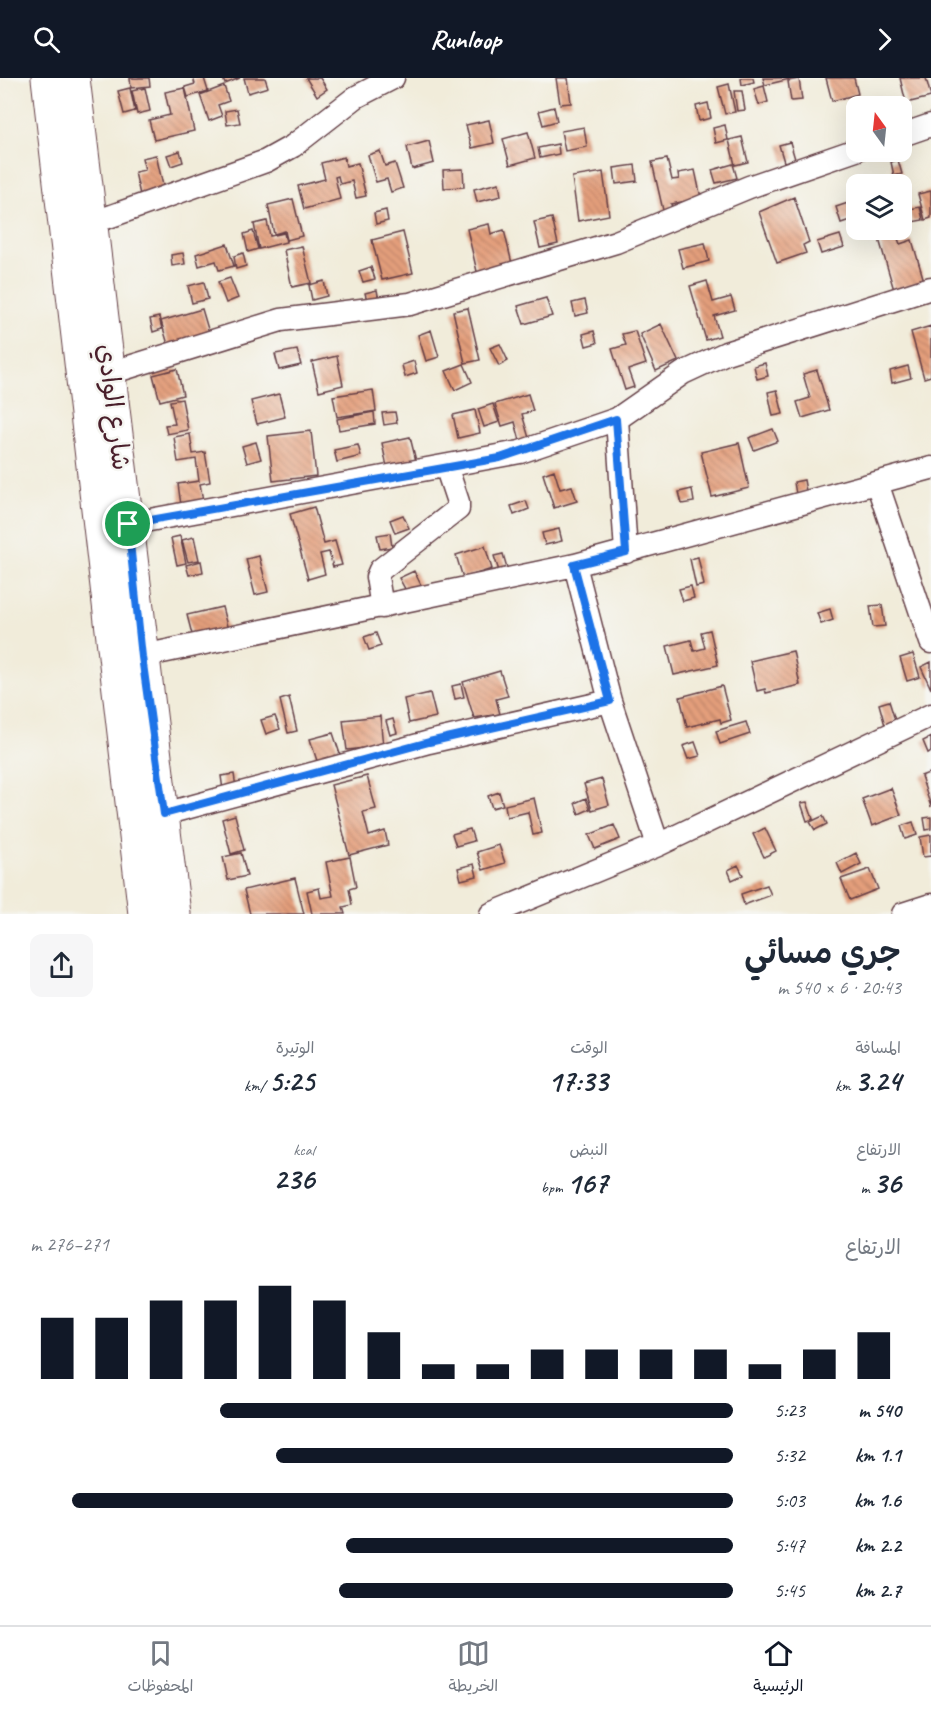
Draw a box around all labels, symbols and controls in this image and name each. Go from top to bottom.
text: Runloop [430,22,501,56]
icon: search [30,23,63,56]
icon: forward [868,23,901,56]
north arrow [846,96,912,162]
map controls [846,96,912,240]
button: layers [846,174,912,240]
street label: شارع الوادي [88,342,138,472]
pin [102,498,153,549]
icon: arrive [111,507,144,540]
text: جري مسائي [744,931,901,973]
button: share [30,934,93,997]
text: 20:43 · 6 × 540 m [777,975,901,1000]
text: الوتيرة [276,1038,314,1058]
text: الوقت [570,1038,608,1058]
text: المسافة [855,1038,901,1058]
text: 5:25 [269,1062,314,1100]
text: 17:33 [548,1062,608,1100]
text: 3.24 [855,1062,901,1100]
text: /km [244,1076,269,1096]
text: km [835,1076,855,1096]
text: kcal [293,1140,314,1160]
text: النبض [569,1140,608,1160]
text: الارتفاع [856,1140,901,1160]
text: 236 [273,1160,314,1198]
text: 167 [567,1164,608,1202]
text: 36 [873,1164,901,1202]
text: bpm [541,1178,567,1198]
text: m [861,1178,873,1198]
text: 271–276 m [30,1232,109,1257]
text: الارتفاع [845,1235,901,1260]
text: 5:23 [774,1398,805,1423]
text: 540 m [858,1398,901,1423]
text: 5:32 [774,1443,805,1468]
text: 1.1 km [854,1443,901,1468]
text: 5:03 [774,1488,805,1513]
text: 1.6 km [854,1488,901,1513]
text: 5:47 [774,1533,805,1558]
text: 2.2 km [854,1533,901,1558]
text: 5:45 [774,1578,805,1603]
text: 2.7 km [855,1578,901,1603]
tab: المحفوظات [128,1637,193,1700]
tab: الخريطة [448,1637,498,1700]
tab: الرئيسية [753,1637,804,1700]

